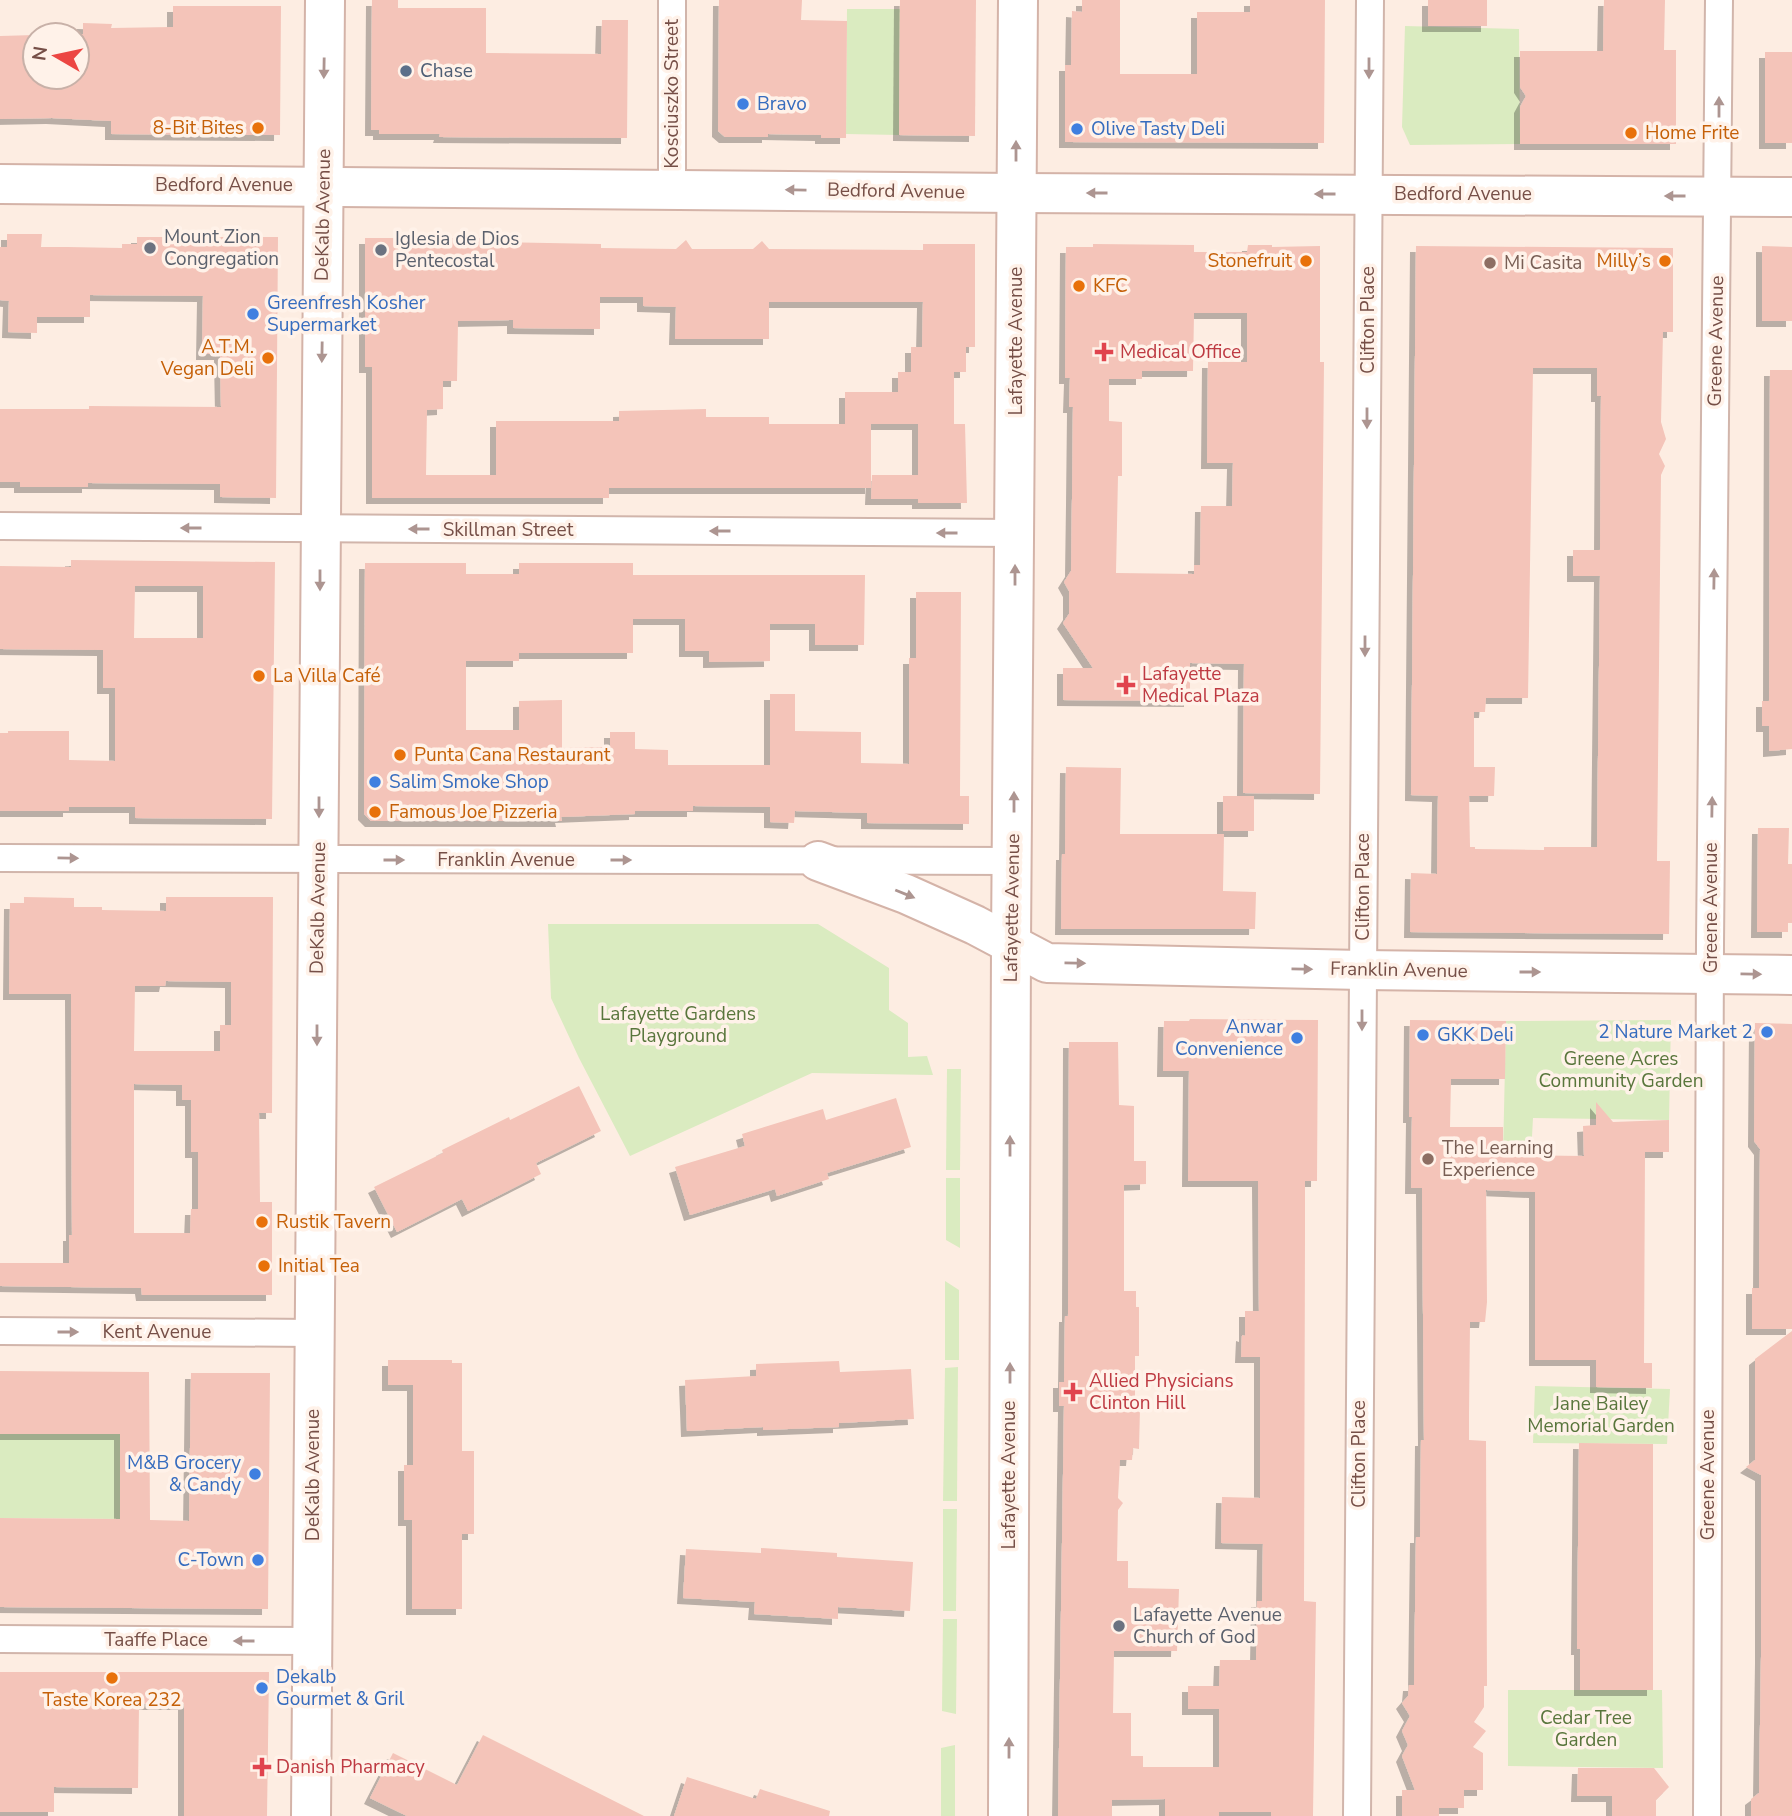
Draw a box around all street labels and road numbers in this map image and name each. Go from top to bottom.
street label: Kosciuszko Street [659,19,685,169]
street label: DeKalb Avenue [309,149,337,281]
street label: Bedford Avenue [155,172,293,198]
street label: Bedford Avenue [827,177,965,205]
street label: Bedford Avenue [1394,181,1532,207]
street label: Clifton Place [1355,266,1381,374]
street label: Lafayette Avenue [1003,267,1029,415]
street label: Greene Avenue [1702,275,1730,407]
street label: Skillman Street [443,517,574,543]
street label: Lafayette Avenue [998,833,1026,983]
street label: Clifton Place [1350,833,1376,941]
street label: DeKalb Avenue [304,842,332,974]
street label: Greene Avenue [1698,842,1724,974]
street label: Franklin Avenue [437,847,575,873]
street label: Franklin Avenue [1330,956,1468,984]
street label: Kent Avenue [103,1319,211,1345]
street label: Clifton Place [1346,1400,1372,1508]
street label: Lafayette Avenue [996,1401,1022,1549]
street label: DeKalb Avenue [300,1409,326,1541]
street label: Greene Avenue [1695,1409,1721,1541]
street label: Taaffe Place [104,1627,208,1653]

